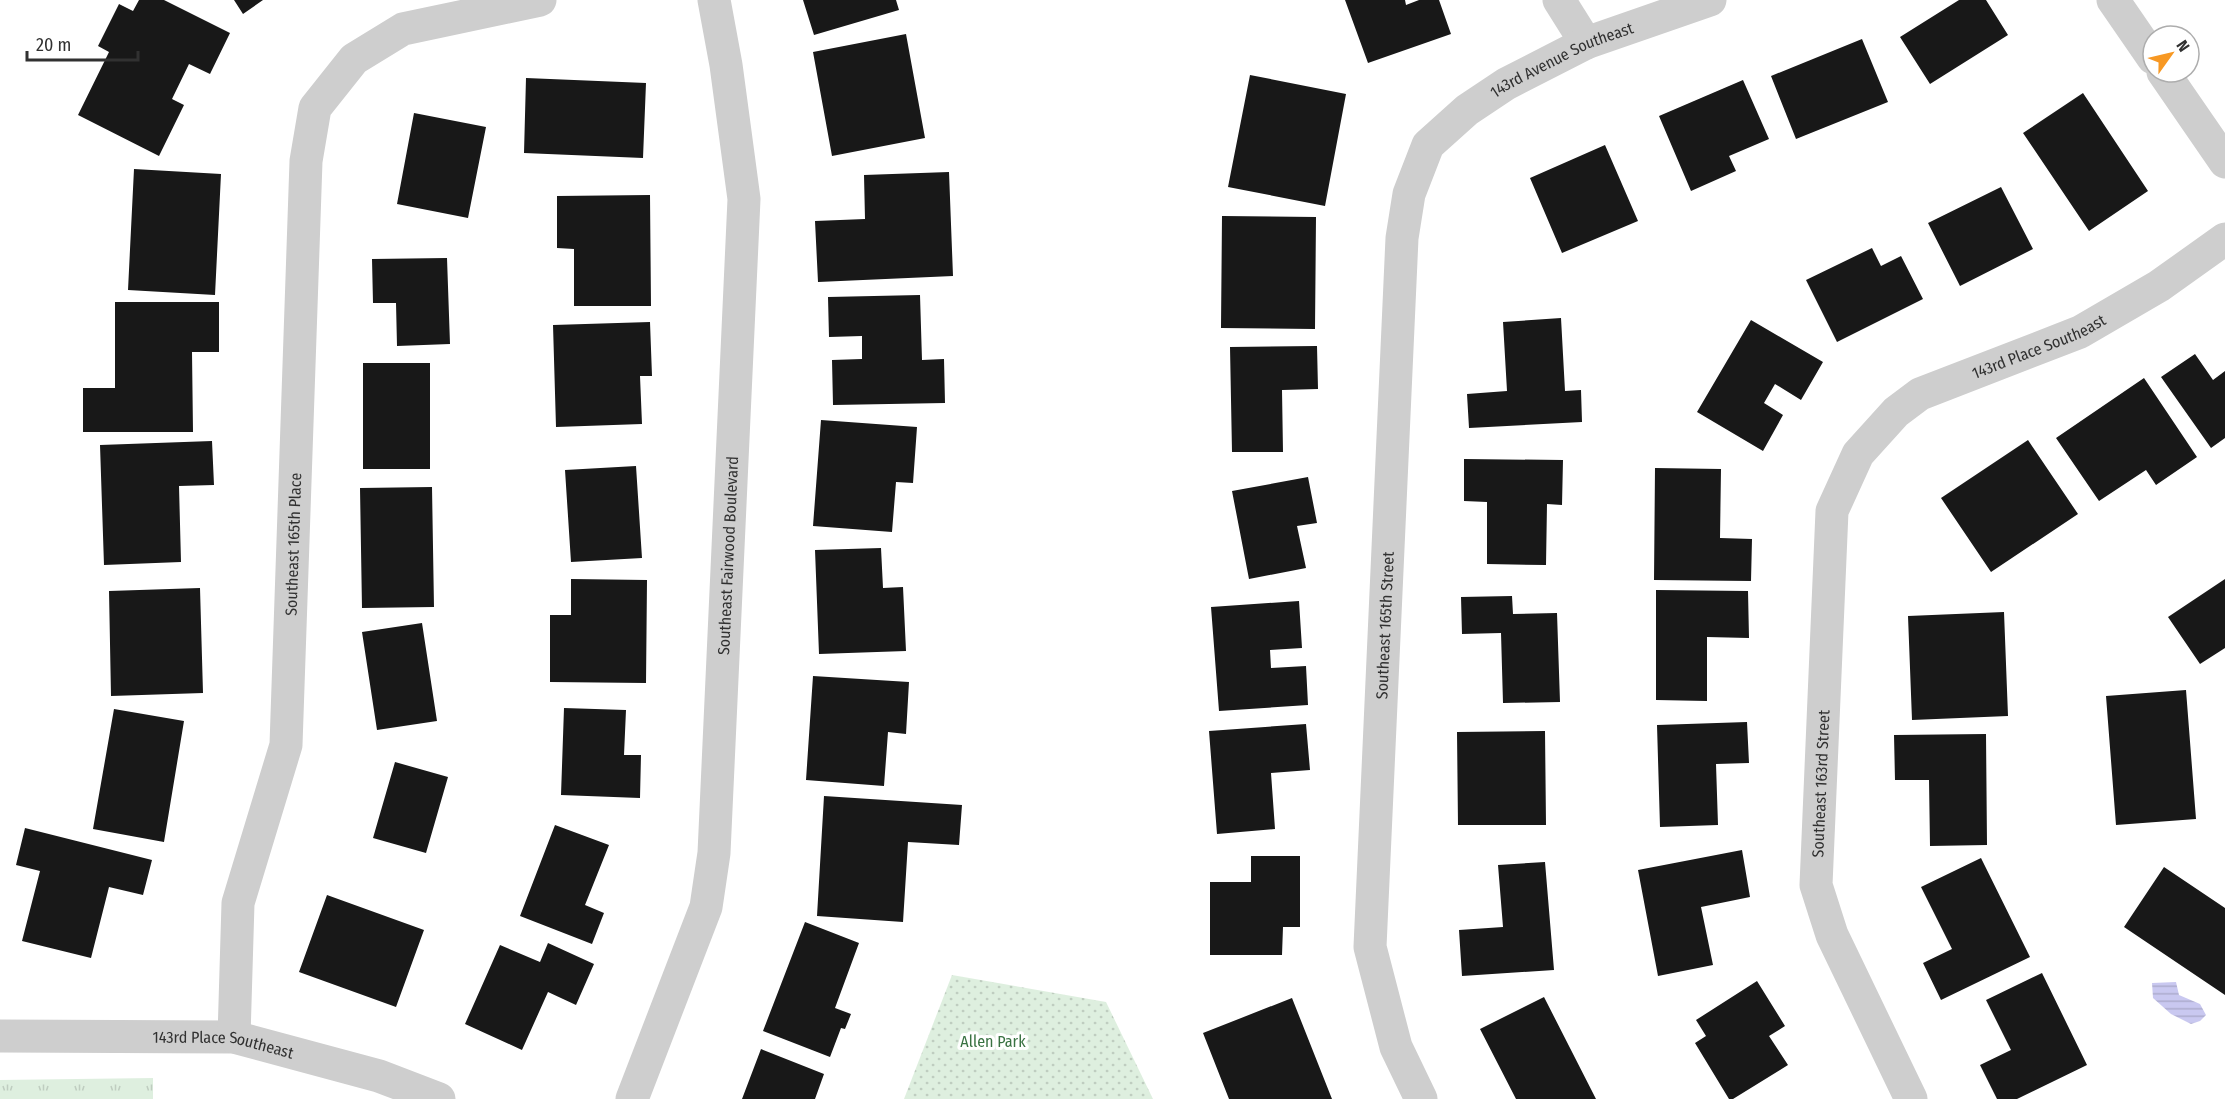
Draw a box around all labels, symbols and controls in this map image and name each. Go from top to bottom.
street label: 143rd Avenue Southeast [1486,18,1636,101]
scale bar [27,24,138,62]
north arrow [2141,24,2201,84]
text: 20 m [36,34,71,56]
text: N [2172,37,2194,55]
street label: 143rd Place Southeast [1969,309,2109,382]
street label: Southeast Fairwood Boulevard [714,456,742,655]
street label: Southeast 165th Place [281,472,305,616]
street label: Southeast 165th Street [1372,550,1397,700]
street label: Southeast 163rd Street [1808,709,1833,858]
street label: 143rd Place Southeast [153,1027,297,1062]
park label: Allen Park [960,1032,1026,1051]

